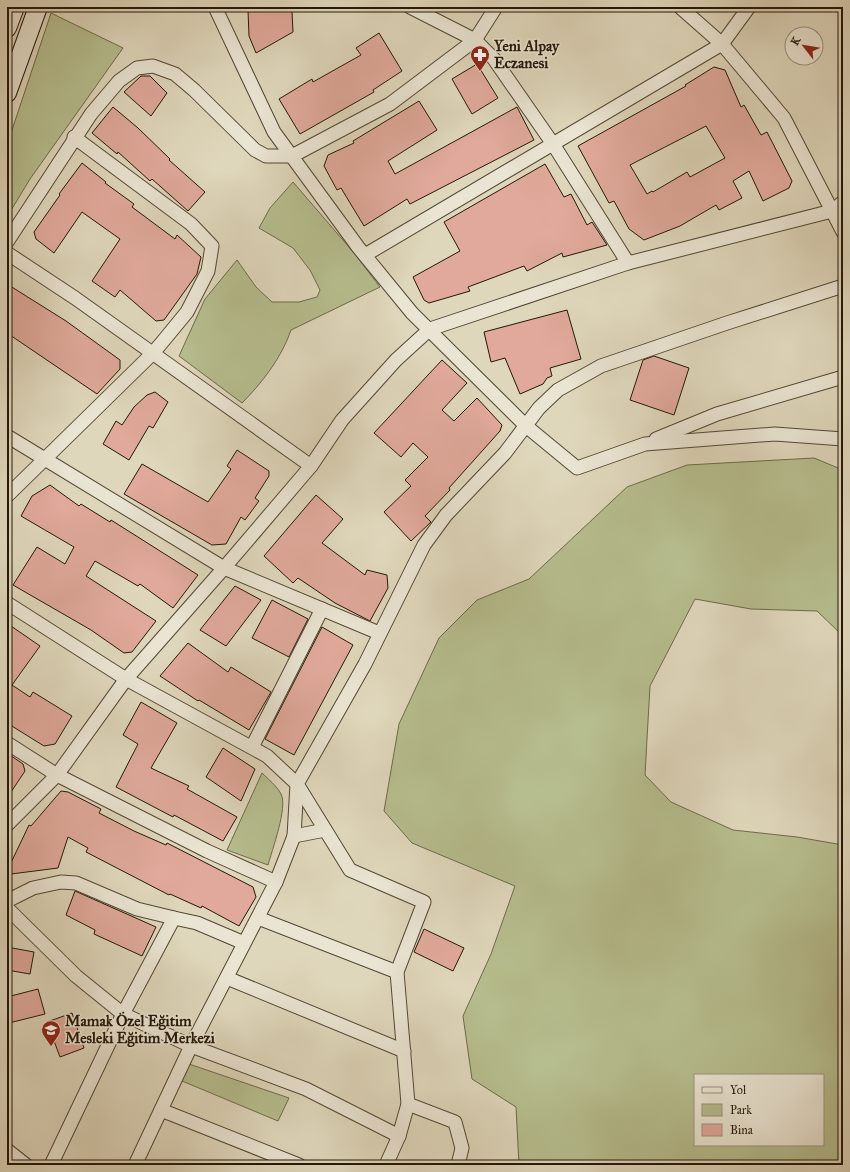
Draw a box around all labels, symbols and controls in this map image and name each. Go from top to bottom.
north arrow [784,26,824,66]
text: K [788,33,804,48]
place label: Yeni Alpay Eczanesi [493,37,560,72]
pharmacy icon: Yeni Alpay Eczanesi [469,44,491,72]
place label: Mamak Özel Eğitim Mesleki Eğitim Merkezi [65,1011,216,1048]
school or university icon: Mamak Özel Eğitim Mesleki Eğitim Merkezi [40,1019,62,1047]
legend [694,1074,824,1146]
text: Yol [730,1083,747,1097]
text: Park [730,1103,752,1117]
text: Bina [730,1123,754,1137]

